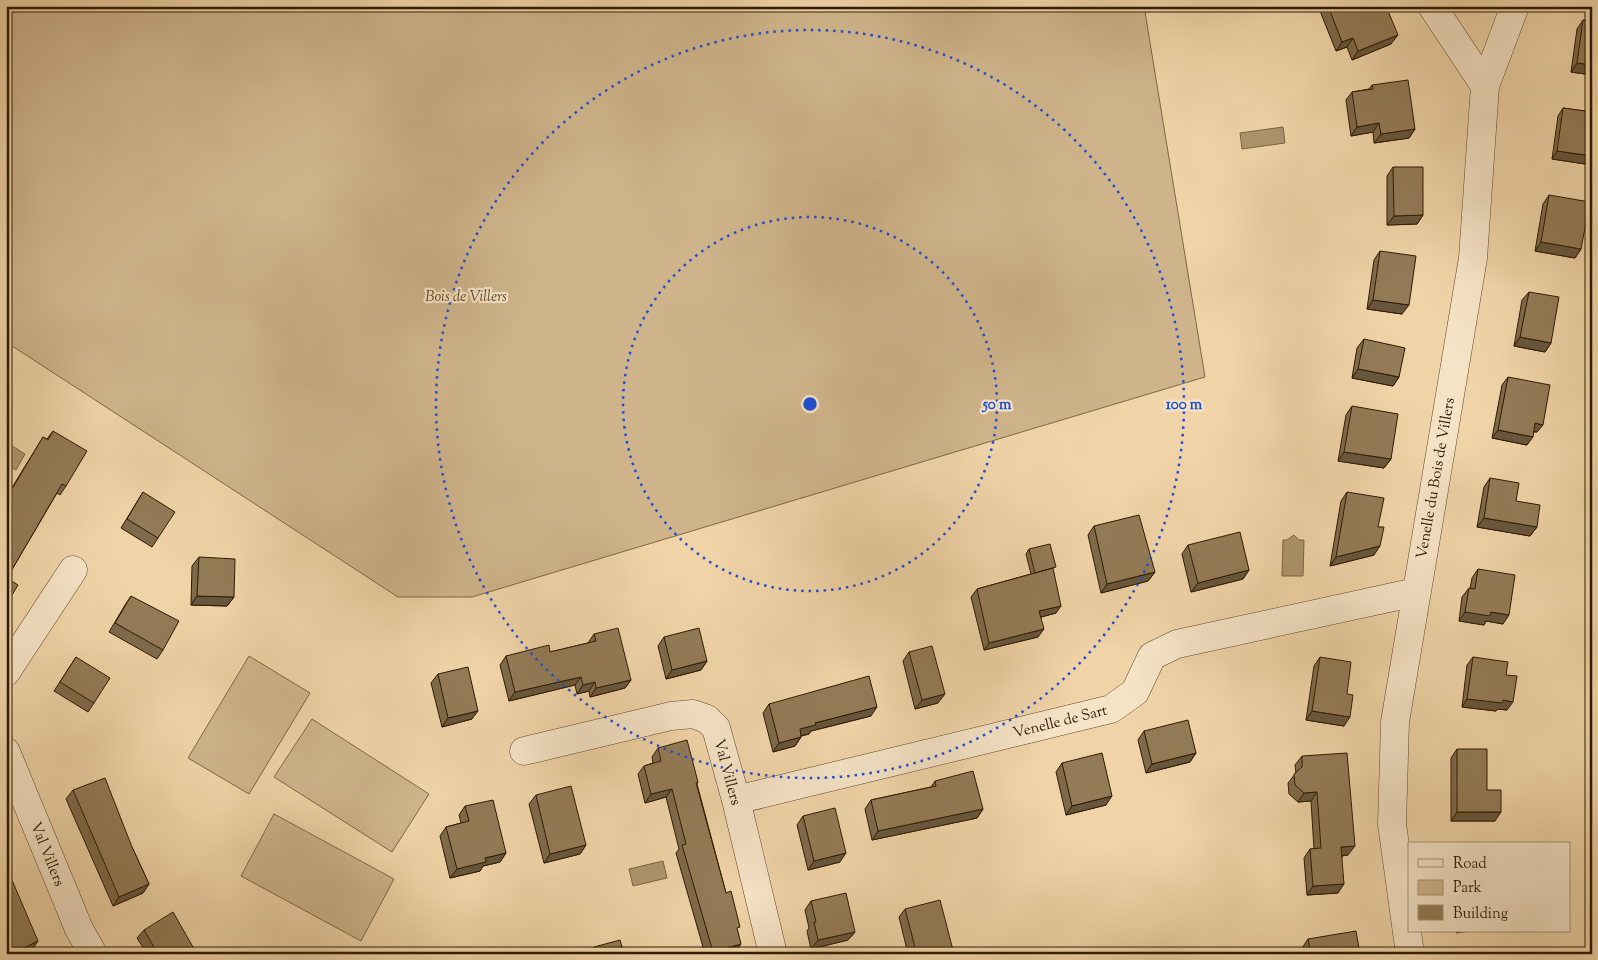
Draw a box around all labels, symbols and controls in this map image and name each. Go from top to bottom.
park label: Bois de Villers [425,287,507,308]
centre of rings [801,395,819,413]
text: 50 m [982,395,1012,416]
text: 100 m [1166,395,1203,416]
street label: Venelle du Bois de Villers [1412,396,1461,561]
street label: Venelle de Sart [1011,701,1110,744]
street label: Val Villers [708,737,745,808]
street label: Val Villers [24,819,69,890]
legend [1408,842,1570,932]
text: Road [1453,854,1487,875]
text: Park [1453,878,1482,899]
text: Building [1453,904,1508,925]

